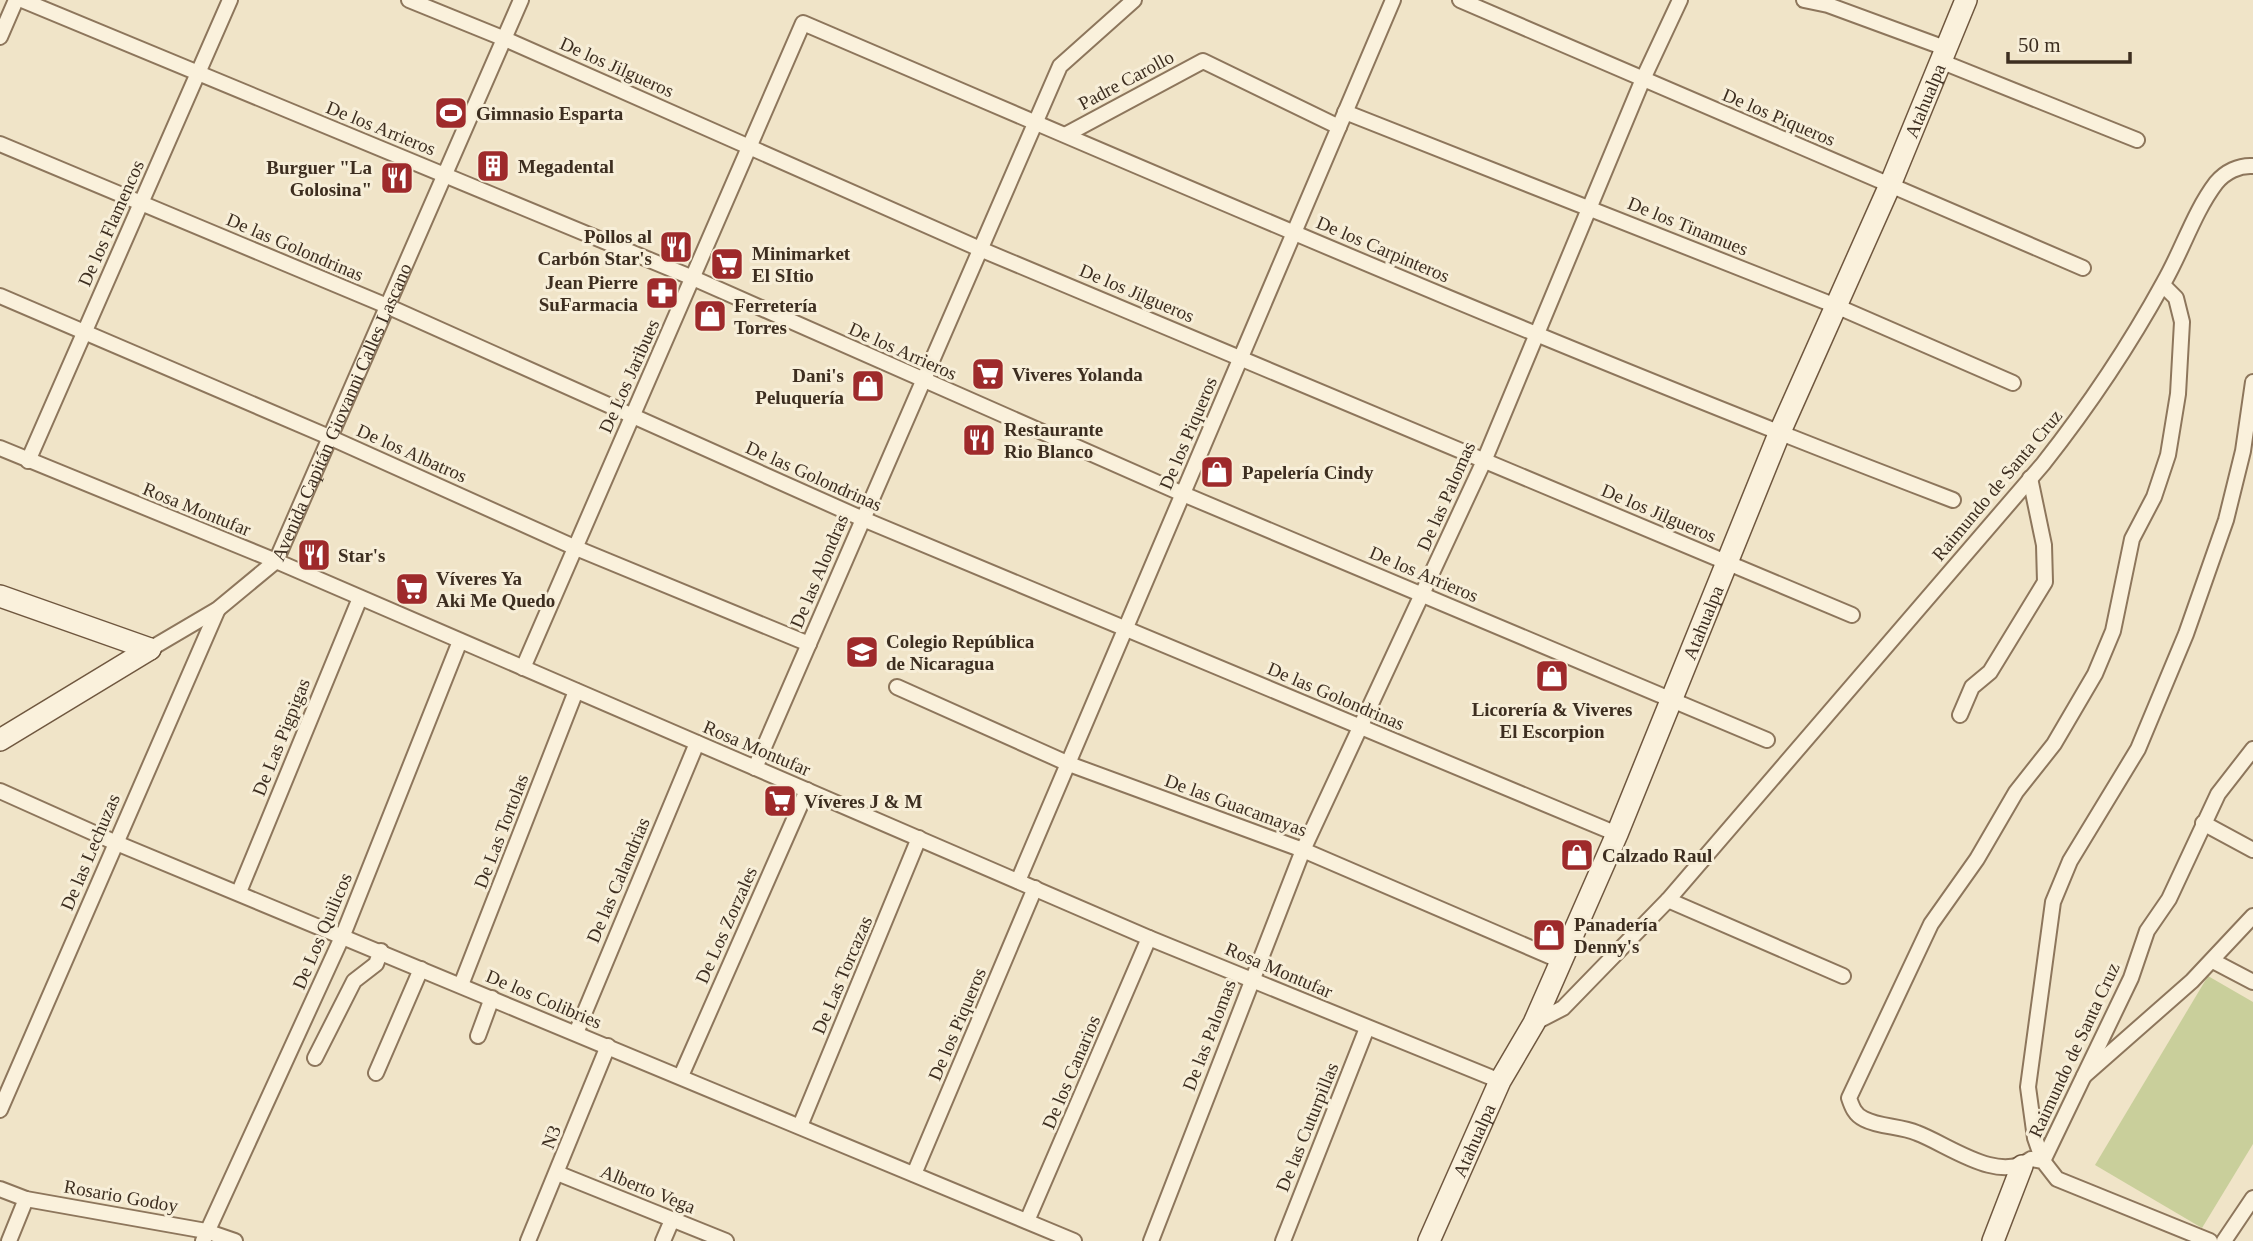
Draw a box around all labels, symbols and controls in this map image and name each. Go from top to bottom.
scale bar [2008,21,2130,65]
street label: De los Jilgueros [557,33,677,101]
text: 50 m [2018,33,2061,57]
street label: Padre Carollo [1075,46,1177,114]
street label: Atahualpa [1900,60,1949,141]
street label: De los Piqueros [1720,84,1838,150]
sports icon: Gimnasio Esparta [432,94,470,132]
street label: De los Arrieros [323,97,439,159]
place label: Gimnasio Esparta [476,103,624,124]
building icon: Megadental [474,147,512,185]
place label: Megadental [518,156,614,177]
street label: De los Flamencos [74,157,148,289]
place label: Burguer "La Golosina" [266,157,372,200]
restaurant icon: Burguer "La Golosina" [378,159,416,197]
street label: De los Tinamues [1625,192,1751,260]
street label: De las Golondrinas [223,209,367,285]
street label: De los Carpinteros [1313,211,1453,287]
place label: Pollos al Carbón Star's [537,226,652,269]
restaurant icon: Pollos al Carbón Star's [657,228,695,266]
place label: Minimarket El SItio [752,243,851,286]
supermarket icon: Minimarket El SItio [708,245,746,283]
street label: De los Jilgueros [1077,259,1197,327]
street label: Avenida Capitán Giovanni Calles Lascano [267,260,415,564]
place label: Jean Pierre SuFarmacia [539,272,638,315]
pharmacy icon: Jean Pierre SuFarmacia [643,274,681,312]
place label: Ferretería Torres [734,295,817,338]
shop icon: Ferretería Torres [691,297,729,335]
street label: De Los Jaribues [595,316,663,436]
street label: De los Arrieros [846,318,960,384]
supermarket icon: Viveres Yolanda [969,355,1007,393]
place label: Viveres Yolanda [1012,364,1143,385]
place label: Dani's Peluquería [755,365,844,408]
shop icon: Dani's Peluquería [849,367,887,405]
street label: De los Piqueros [1155,374,1221,492]
street label: Raimundo de Santa Cruz [1928,405,2066,565]
street label: De los Albatros [354,419,470,487]
place label: Restaurante Rio Blanco [1004,419,1103,462]
restaurant icon: Restaurante Rio Blanco [960,421,998,459]
street label: De las Golondrinas [743,437,885,515]
street label: De las Palomas [1413,438,1479,554]
shop icon: Papelería Cindy [1198,453,1236,491]
place label: Papelería Cindy [1242,462,1374,483]
street label: Rosa Montufar [140,478,255,540]
street label: De los Jilgueros [1599,479,1719,547]
street label: De las Alondras [786,511,852,631]
restaurant icon: Star's [295,536,333,574]
street label: De los Arrieros [1366,542,1482,606]
place label: Star's [338,545,386,566]
place label: Víveres Ya Aki Me Quedo [436,568,555,611]
supermarket icon: Víveres Ya Aki Me Quedo [393,570,431,608]
street label: Atahualpa [1678,582,1727,663]
place label: Colegio República de Nicaragua [886,631,1035,674]
school or university icon: Colegio República de Nicaragua [843,633,881,671]
shop icon: Licorería & Viveres El Escorpion [1533,657,1571,695]
street label: De las Golondrinas [1264,658,1408,734]
street label: De Las Pigpigas [248,675,314,799]
place label: Licorería & Viveres El Escorpion [1472,699,1632,742]
street label: Rosa Montufar [700,716,814,780]
street label: De las Guacamayas [1162,770,1310,840]
street label: De Las Tortolas [470,771,532,891]
supermarket icon: Víveres J & M [761,782,799,820]
street label: De las Lechuzas [56,791,124,913]
place label: Víveres J & M [804,791,922,812]
street label: De las Calandrias [582,814,654,946]
shop icon: Calzado Raul [1558,836,1596,874]
place label: Calzado Raul [1602,845,1712,866]
street label: De Los Zorzales [691,863,761,987]
street label: De Los Quilicos [288,870,356,992]
street label: De Las Torcazas [808,913,876,1037]
place label: Panadería Denny's [1574,914,1658,957]
shop icon: Panadería Denny's [1530,916,1568,954]
street label: Rosa Montufar [1222,938,1336,1002]
street label: Raimundo de Santa Cruz [2024,959,2124,1141]
street label: De los Colibries [483,965,605,1033]
street label: De los Piqueros [924,965,990,1083]
street label: De las Palomas [1178,977,1240,1093]
street label: De los Canarios [1038,1012,1104,1132]
street label: De las Cuturpillas [1272,1059,1342,1195]
street label: Atahualpa [1448,1100,1499,1180]
street label: N3 [537,1122,565,1152]
street label: Alberto Vega [598,1160,699,1218]
street label: Rosario Godoy [62,1176,180,1216]

